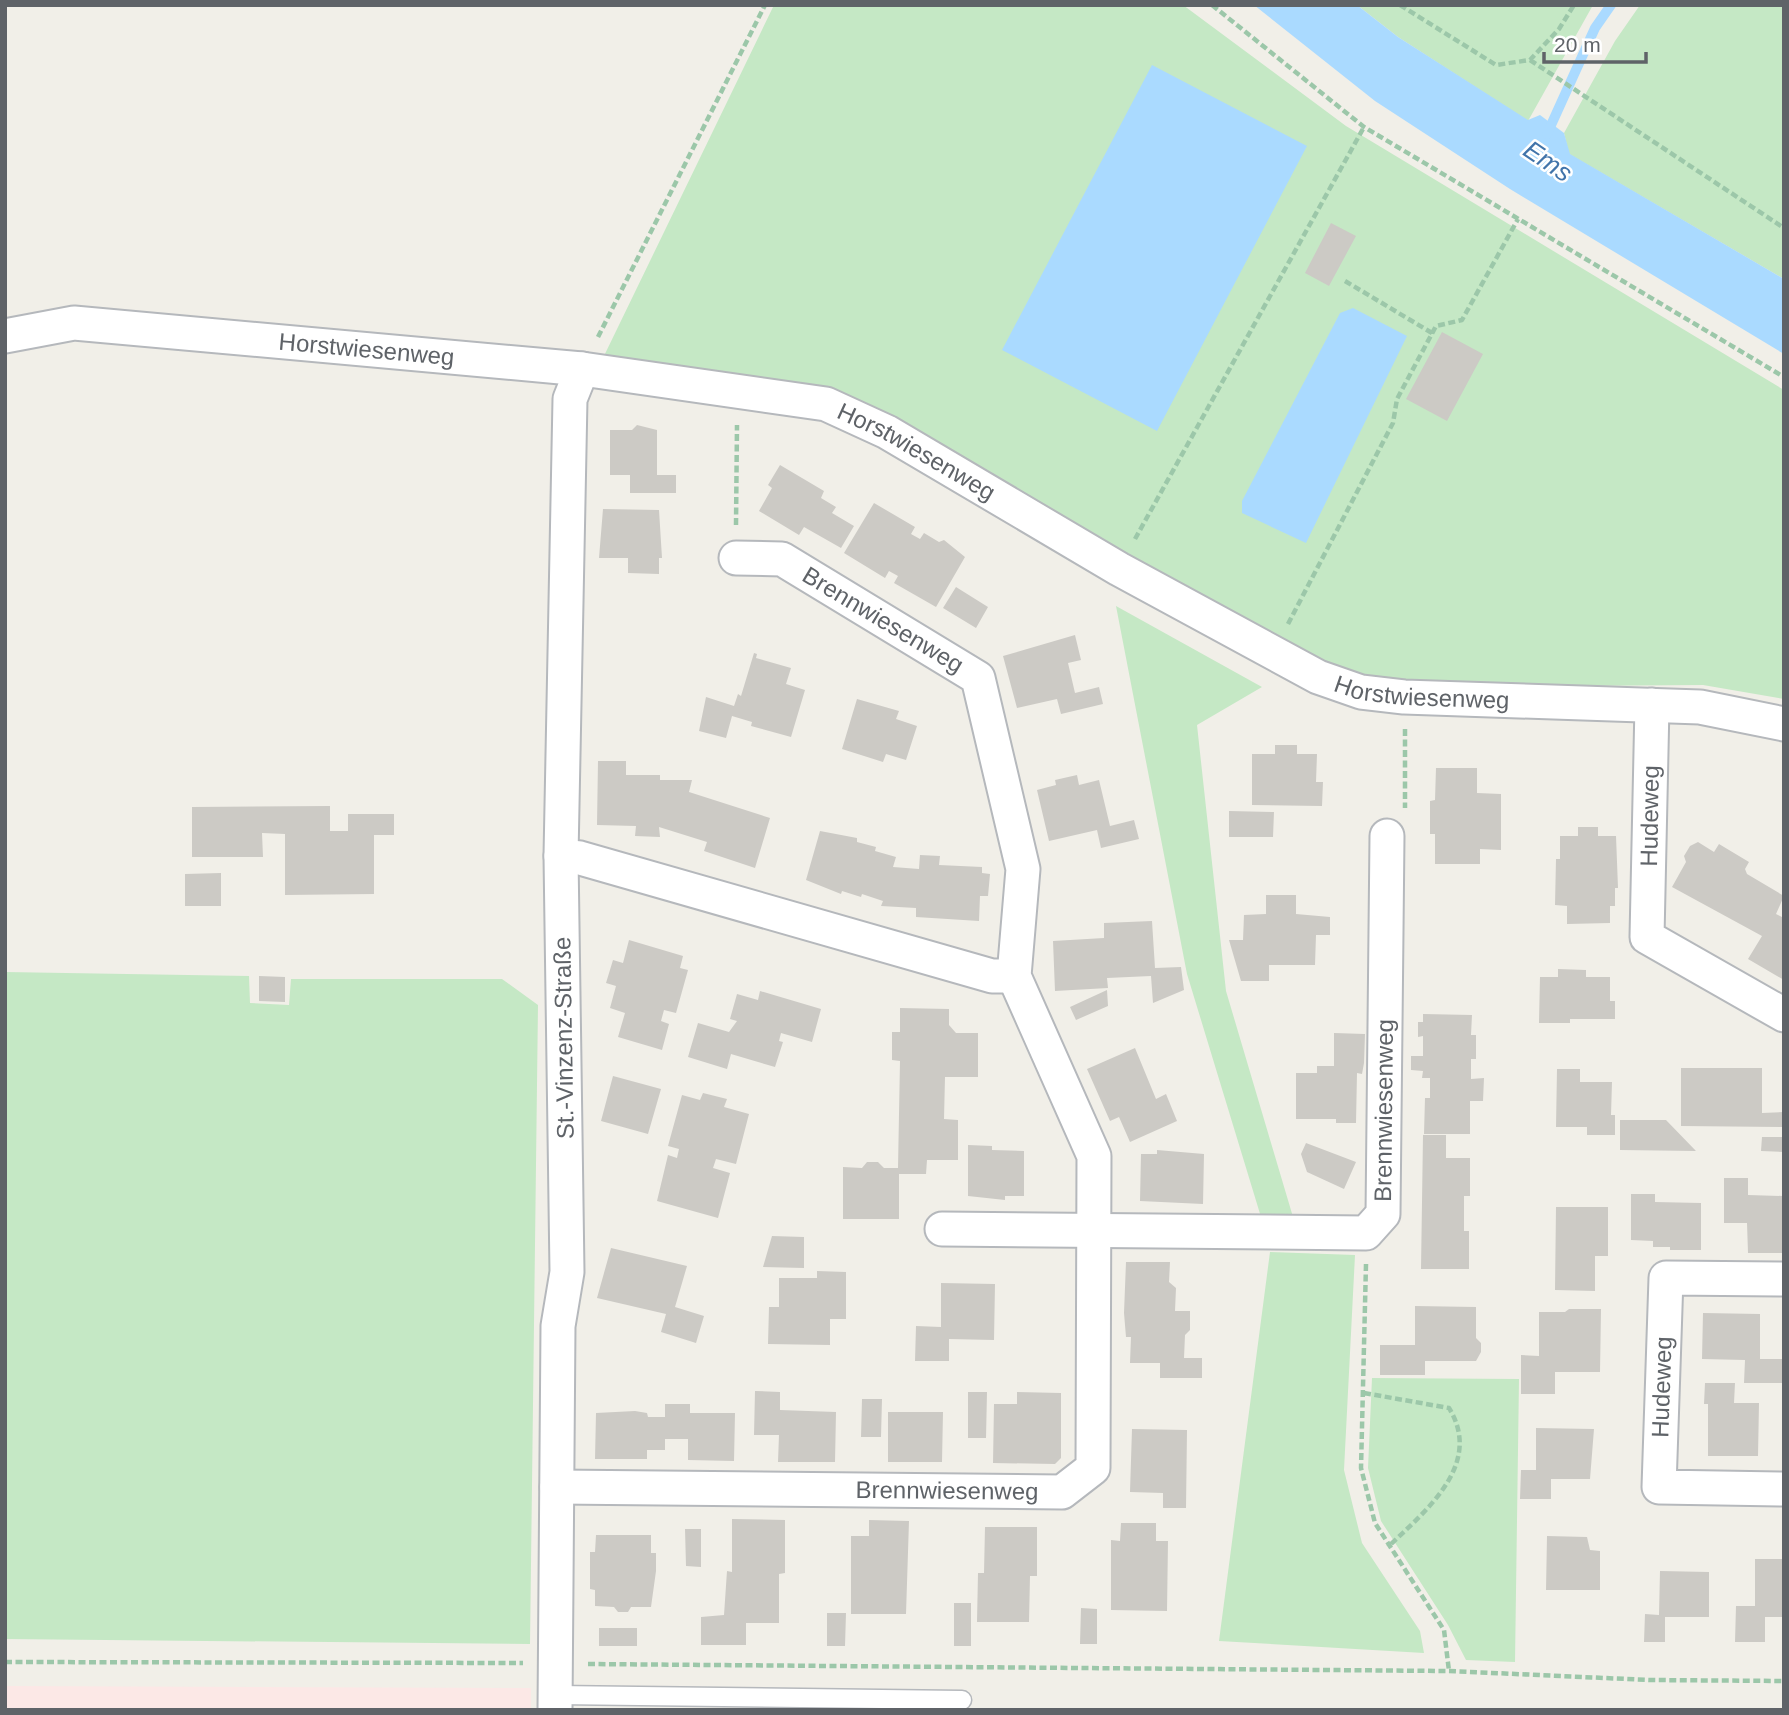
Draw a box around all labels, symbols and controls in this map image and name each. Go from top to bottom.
scale bar [1544,21,1646,65]
text: 20 m [1554,33,1601,56]
water label: Ems [1518,134,1578,188]
street label: Horstwiesenweg [278,328,456,370]
street label: Horstwiesenweg [833,397,1000,506]
street label: Brennwiesenweg [798,561,969,678]
street label: Horstwiesenweg [1331,670,1510,714]
street label: Hudeweg [1635,765,1664,867]
street label: St.-Vinzenz-Straße [548,937,579,1139]
street label: Brennwiesenweg [1369,1019,1398,1202]
street label: Hudeweg [1646,1336,1677,1438]
street label: Brennwiesenweg [855,1476,1039,1505]

